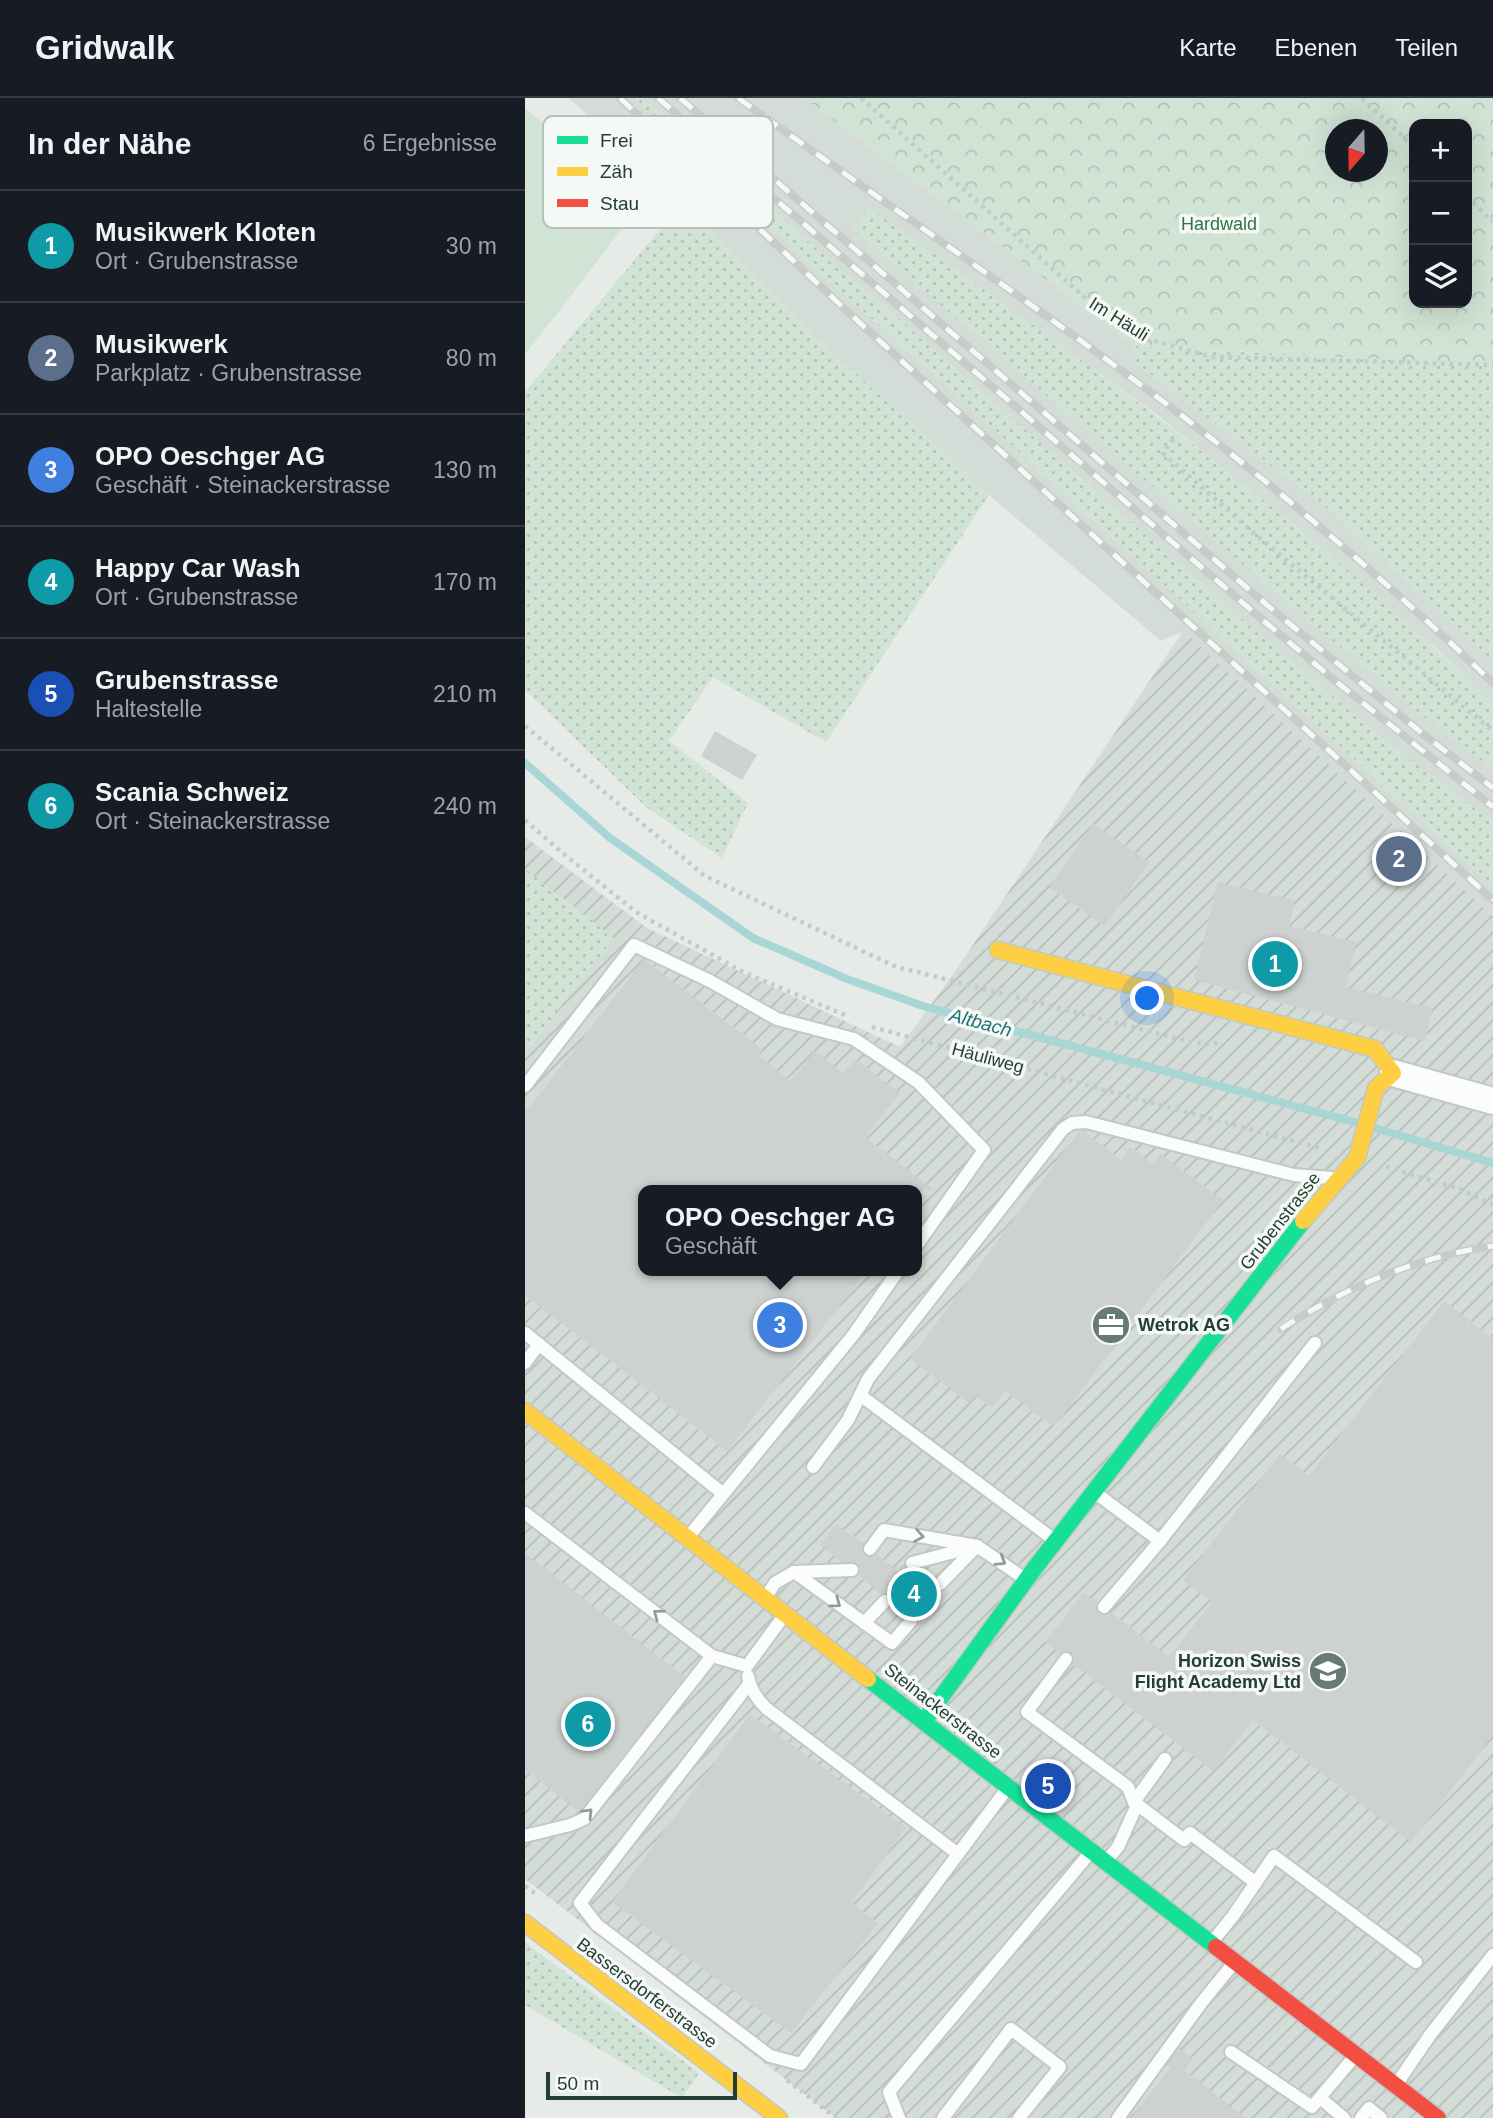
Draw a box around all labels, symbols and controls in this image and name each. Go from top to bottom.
text: Gridwalk [35,29,174,66]
text: Karte [1179,34,1237,61]
text: Ebenen [1275,34,1357,61]
text: Teilen [1395,34,1458,61]
legend [543,116,773,228]
north arrow [1325,119,1388,182]
map controls [1409,119,1472,308]
button: + [1409,119,1472,182]
text: In der Nähe [28,127,191,160]
text: 6 Ergebnisse [363,130,497,156]
text: Frei [600,130,633,151]
text: Zäh [600,161,633,182]
button: − [1409,182,1472,245]
text: Stau [600,193,639,214]
park label: Hardwald [1181,214,1257,234]
text: Musikwerk Kloten [95,217,316,247]
text: 1 [45,233,57,259]
text: 30 m [446,233,497,259]
button: layers [1409,245,1472,308]
text: Ort · Grubenstrasse [95,248,298,274]
street label: Im Häuli [1086,293,1152,345]
text: Musikwerk [95,329,228,359]
text: 2 [45,345,57,371]
text: 80 m [446,345,497,371]
text: Parkplatz · Grubenstrasse [95,360,362,386]
text: OPO Oeschger AG [95,441,325,471]
text: 3 [45,457,57,483]
text: 130 m [433,457,497,483]
text: Geschäft · Steinackerstrasse [95,472,390,498]
text: Happy Car Wash [95,553,301,583]
text: 4 [45,569,57,595]
text: 170 m [433,569,497,595]
text: Ort · Grubenstrasse [95,584,298,610]
text: Grubenstrasse [95,665,279,695]
text: 5 [45,681,57,707]
text: 210 m [433,681,497,707]
text: Haltestelle [95,696,202,722]
text: Scania Schweiz [95,777,289,807]
text: 6 [45,793,57,819]
text: 240 m [433,793,497,819]
text: Ort · Steinackerstrasse [95,808,330,834]
pin: 2 [1376,833,1422,885]
pin: 1 [1252,938,1298,990]
your location [1130,981,1164,1015]
water label: Altbach [947,1004,1014,1041]
street label: Häuliweg [950,1039,1026,1077]
street label: Grubenstrasse [1236,1168,1324,1274]
popup [638,1185,922,1276]
text: OPO Oeschger AG [665,1202,895,1232]
text: Geschäft [665,1233,757,1259]
pin: 3 [757,1299,803,1351]
office icon: Wetrok AG [1090,1304,1132,1346]
place label: Wetrok AG [1138,1315,1230,1335]
one-way arrow [913,1528,925,1543]
one-way arrow [993,1553,1006,1566]
pin: 4 [891,1568,937,1620]
one-way arrow [828,1594,841,1607]
one-way arrow [653,1610,665,1623]
school or university icon: Horizon Swiss Flight Academy Ltd [1307,1650,1349,1692]
place label: Horizon Swiss Flight Academy Ltd [1135,1651,1301,1692]
street label: Steinackerstrasse [880,1659,1006,1763]
pin: 6 [565,1698,611,1750]
pin: 5 [1025,1760,1071,1812]
one-way arrow [579,1809,592,1822]
street label: Bassersdorferstrasse [573,1934,721,2052]
scale bar [546,2069,737,2101]
text: 50 m [557,2073,599,2094]

